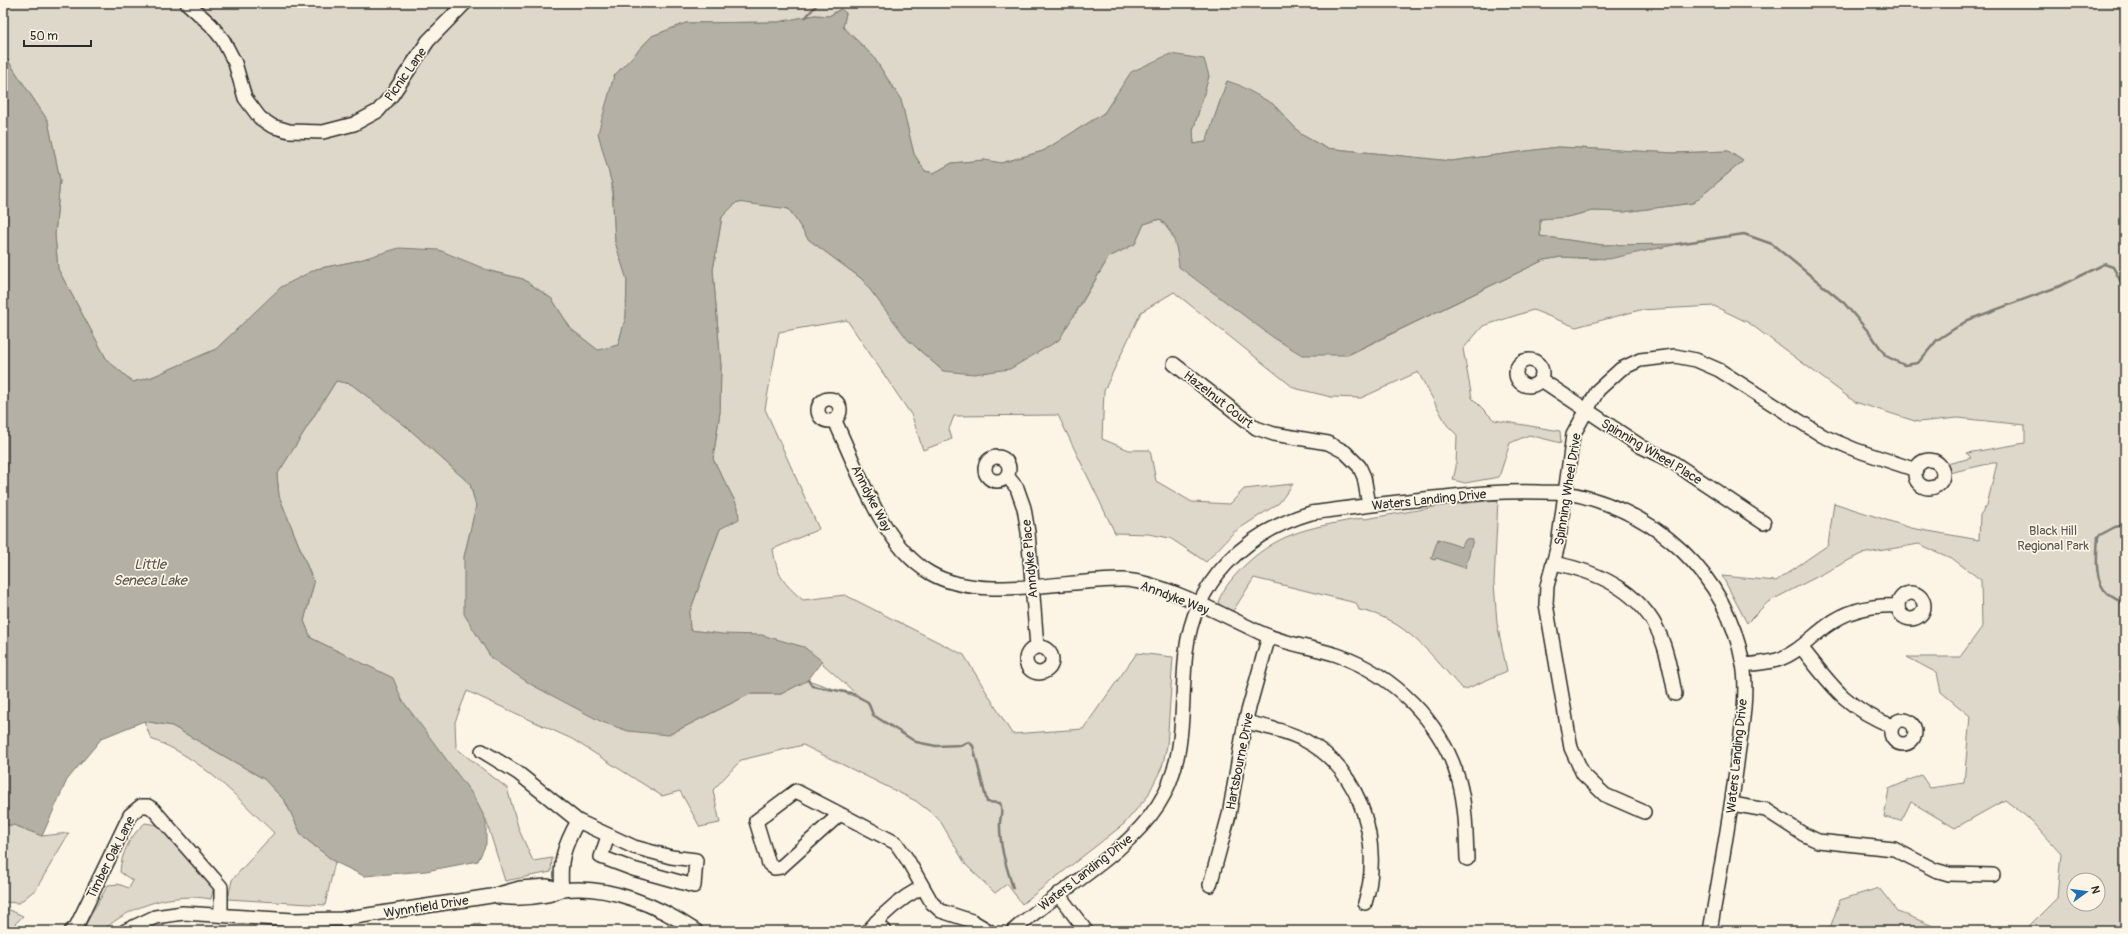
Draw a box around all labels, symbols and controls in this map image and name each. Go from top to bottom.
scale bar [24,22,91,48]
text: 50 m [30,29,58,44]
street label: Picnic Lane [381,44,430,105]
street label: Hazelnut Court [1180,368,1257,432]
street label: Spinning Wheel Place [1598,415,1705,489]
street label: Spinning Wheel Drive [1551,431,1585,546]
street label: Anndyke Way [848,463,895,535]
street label: Waters Landing Drive [1371,486,1488,514]
street label: Anndyke Place [1019,518,1041,599]
park label: Black Hill Regional Park [2017,523,2089,554]
water label: Little Seneca Lake [113,556,189,589]
street label: Anndyke Way [1138,577,1212,619]
street label: Waters Landing Drive [1723,697,1751,814]
street label: Hartsbourne Drive [1223,711,1257,811]
street label: Timber Oak Lane [83,813,139,901]
street label: Waters Landing Drive [1035,831,1136,915]
north arrow [2066,872,2106,912]
text: N [2088,885,2103,895]
street label: Wynnfield Drive [383,892,470,922]

